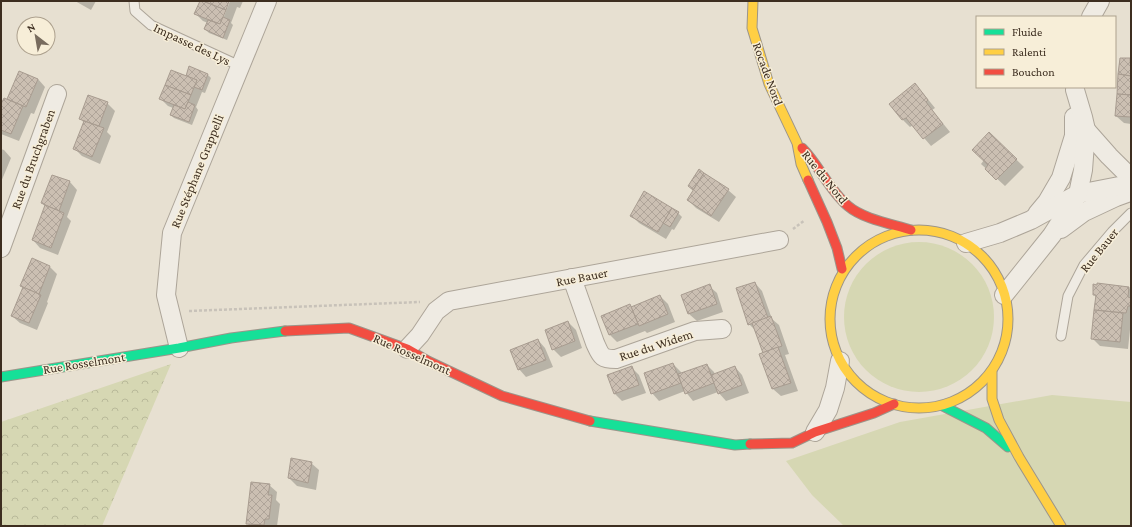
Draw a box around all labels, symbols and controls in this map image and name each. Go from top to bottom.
north arrow [16,16,56,56]
legend [976,16,1116,88]
text: N [25,20,38,35]
street label: Impasse des Lys [151,20,233,68]
text: Fluide [1012,25,1042,39]
street label: Rocade Nord [750,40,786,108]
text: Ralenti [1012,45,1046,59]
text: Bouchon [1012,65,1055,79]
street label: Rue du Bruchgraben [8,107,58,211]
street label: Rue Stéphane Grappelli [167,111,227,230]
street label: Rue du Nord [799,147,851,207]
street label: Rue Bauer [1077,225,1122,275]
street label: Rue Bauer [555,265,610,289]
street label: Rue du Widem [617,326,695,364]
street label: Rue Rosselmont [371,330,454,378]
street label: Rue Rosselmont [42,349,127,377]

